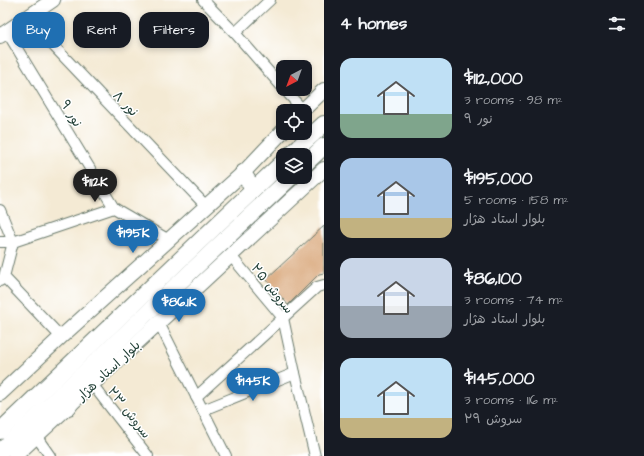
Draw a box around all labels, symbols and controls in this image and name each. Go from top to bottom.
chip: Buy [12,12,65,48]
chip: Rent [73,12,131,48]
chip: Filters [139,12,209,48]
text: 4 homes [340,12,407,36]
icon: filters [606,13,628,35]
north arrow [276,60,312,96]
map controls [276,60,312,184]
text: $112,000 [464,67,523,91]
icon: home [372,74,420,122]
street label: نور ۸ [109,87,142,121]
text: 3 rooms · 98 m² [464,91,563,109]
street label: نور ۹ [56,97,86,130]
button: locate [276,104,312,140]
text: نور ۹ [464,110,492,128]
button: layers [276,148,312,184]
text: $195,000 [464,167,533,191]
pin: $112K [67,169,123,203]
text: $112K [82,173,108,191]
icon: home [372,174,420,222]
text: 5 rooms · 158 m² [464,191,569,209]
text: بلوار استاد هژار [464,210,545,228]
pin: $195K [105,220,161,254]
text: $195K [116,224,150,242]
street label: سروش ۲۵ [247,260,298,317]
text: $86,100 [464,267,522,291]
icon: home [372,274,420,322]
pin: $86.1K [146,289,212,323]
text: 3 rooms · 74 m² [464,291,564,309]
text: $86.1K [161,293,197,311]
text: بلوار استاد هژار [464,310,545,328]
street label: بلوار استاد هژار [72,336,145,406]
text: $145,000 [464,367,534,391]
pin: $145K [225,368,281,402]
text: $145K [236,372,270,390]
icon: home [372,374,420,422]
street label: سروش ۲۳ [103,383,155,442]
text: 3 rooms · 116 m² [464,391,558,409]
text: سروش ۲۹ [464,410,522,428]

